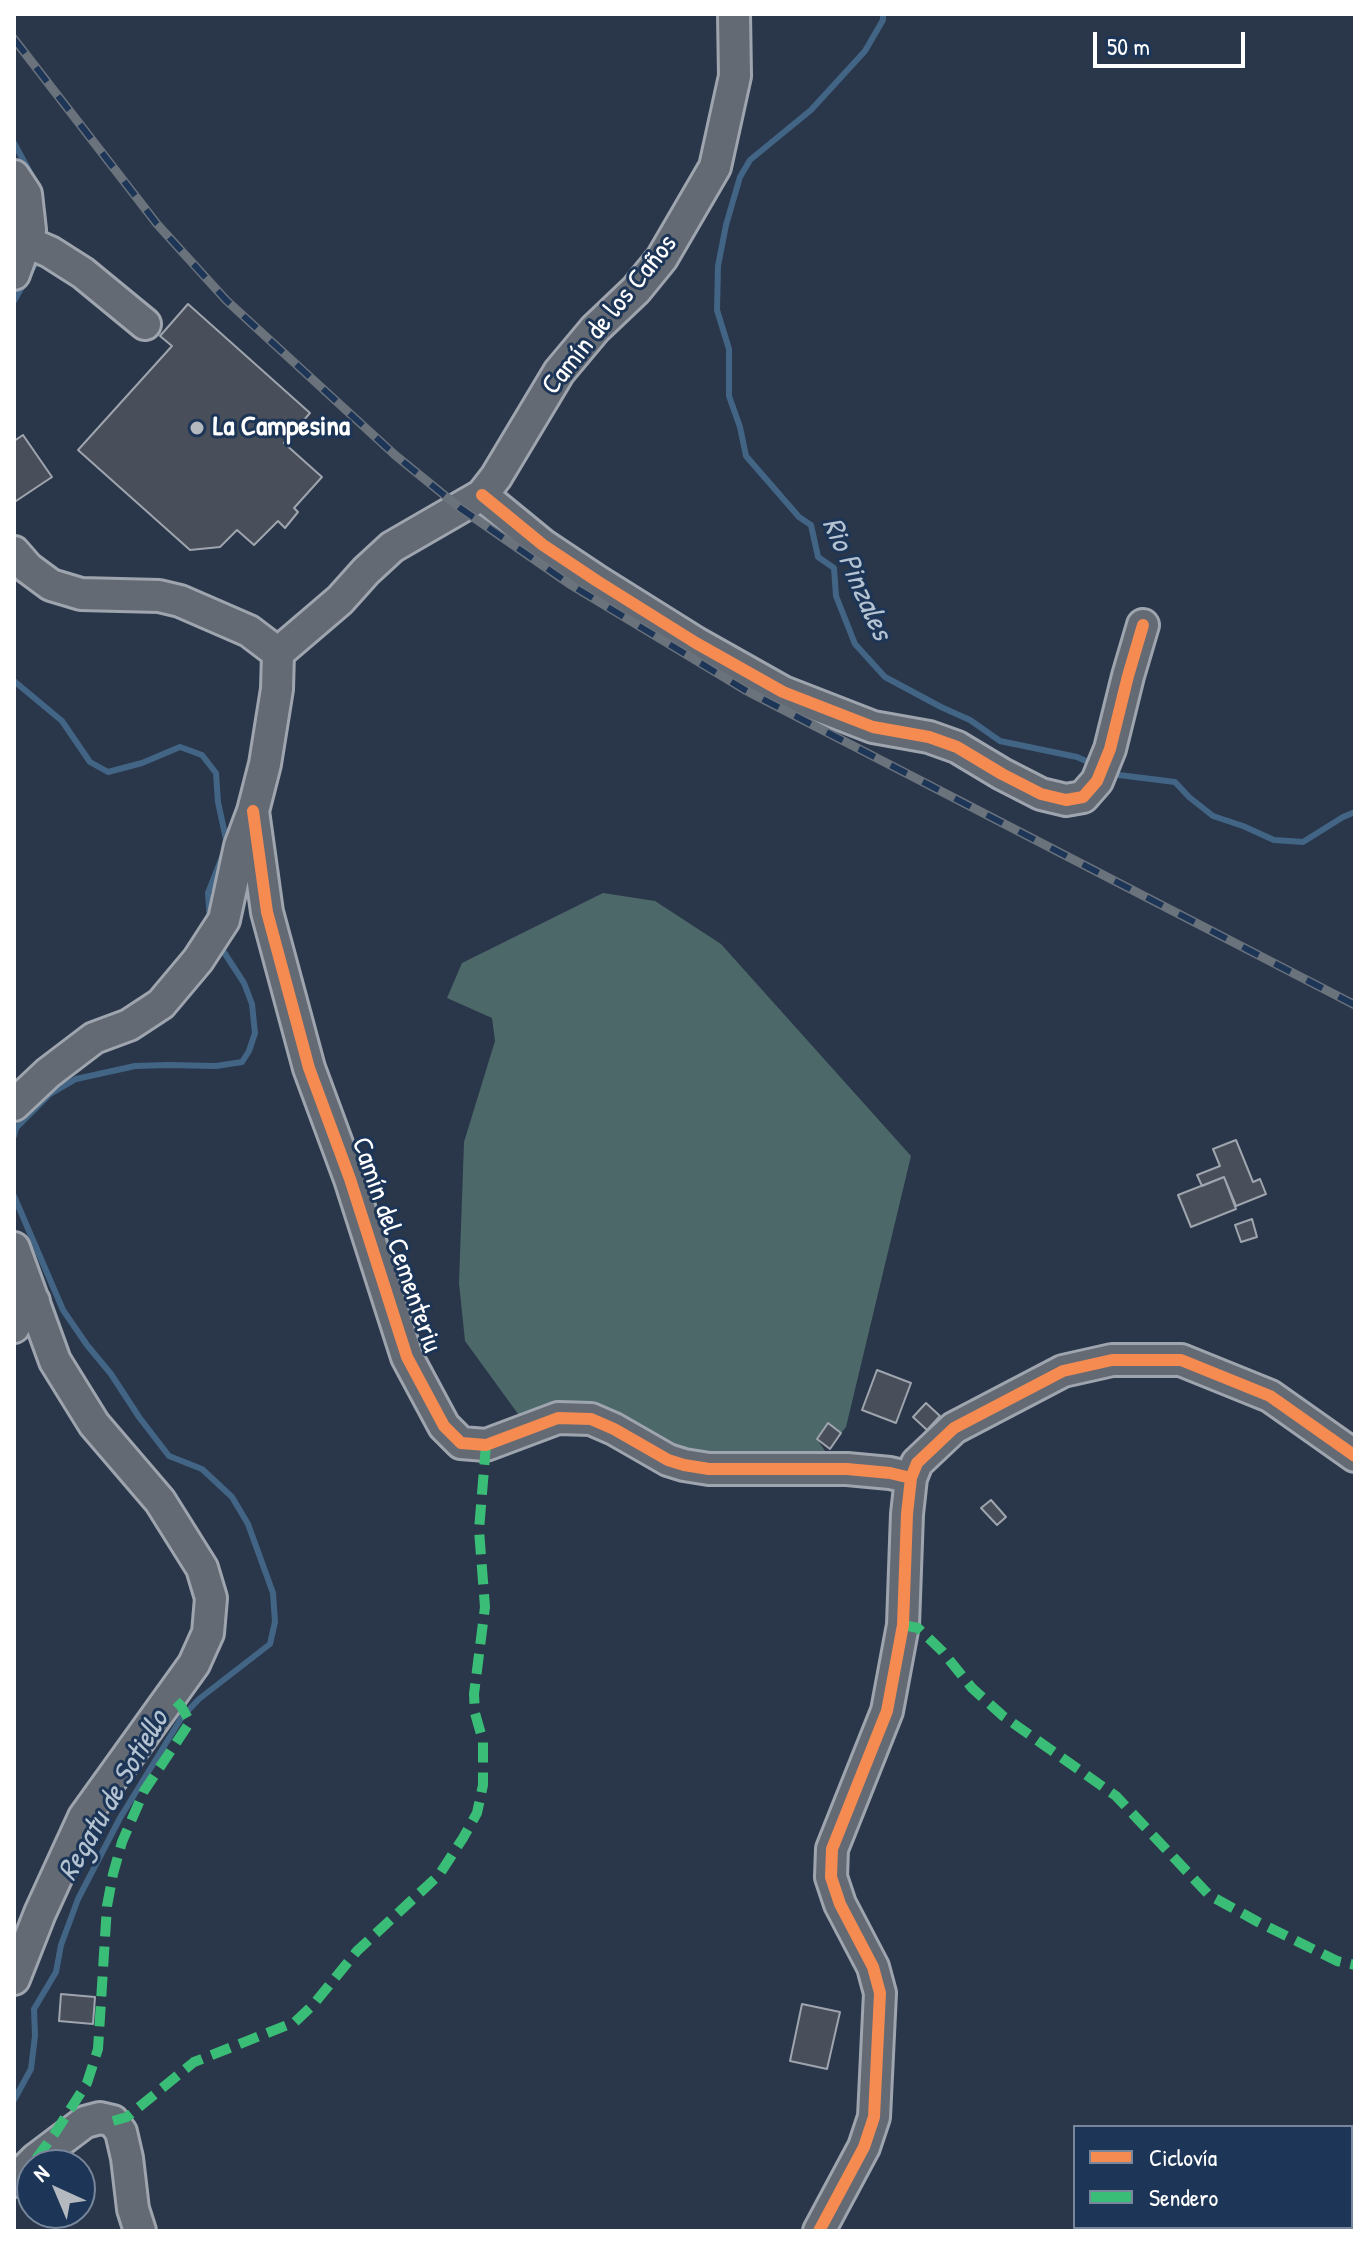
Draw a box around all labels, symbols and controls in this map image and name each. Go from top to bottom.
scale bar [1097,16,1249,66]
text: 50 m [1107,30,1150,62]
street label: Camín de los Caños [535,228,685,402]
place label: La Campesina [213,411,350,445]
marker: La Campesina [188,419,206,437]
water label: Rio Pinzales [813,512,899,646]
street label: Camín del Cementeriu [343,1133,449,1357]
water label: Regatu de Sotiello [51,1705,177,1887]
legend [1073,2125,1353,2229]
text: Ciclovía [1149,2141,1217,2173]
north arrow [16,2149,96,2229]
text: N [26,2158,55,2188]
text: Sendero [1149,2181,1218,2213]

